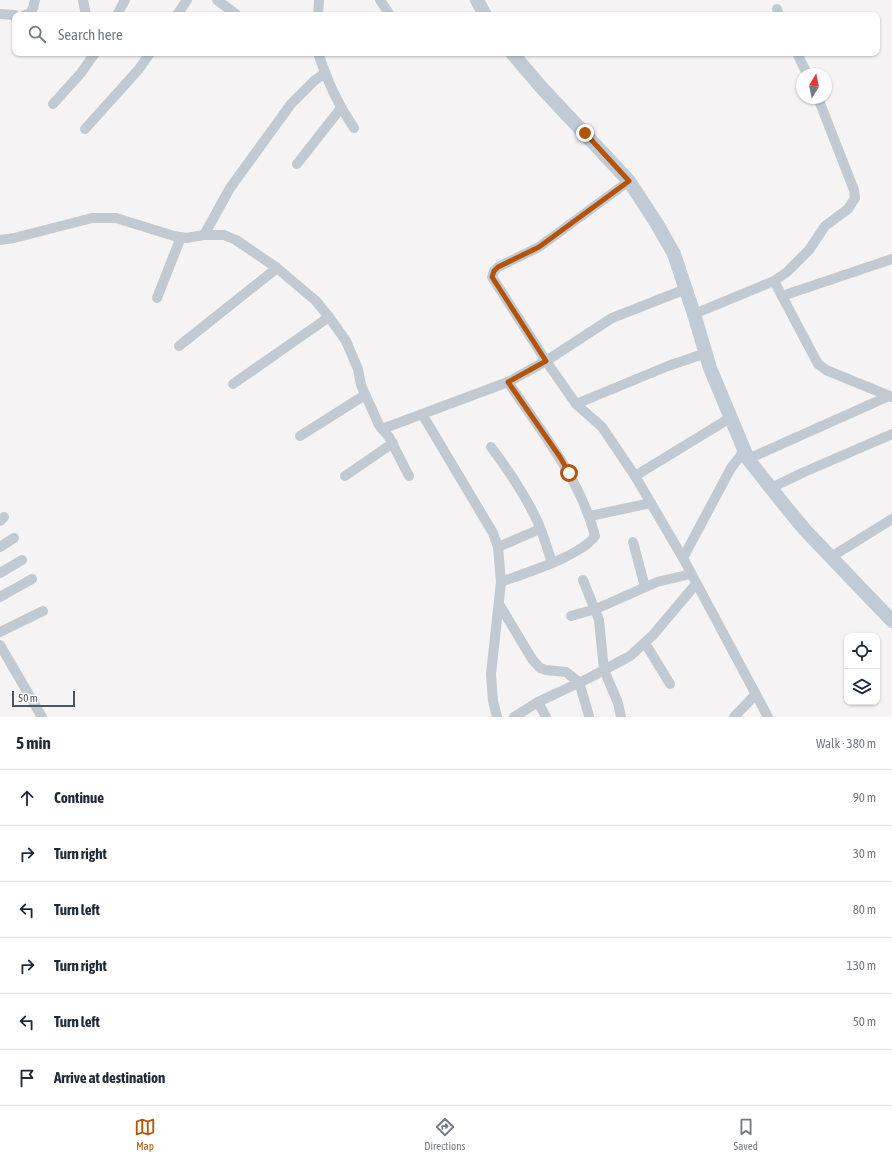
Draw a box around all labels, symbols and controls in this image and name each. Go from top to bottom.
search box [12,12,880,56]
icon: search [26,23,48,45]
text: Search here [58,26,123,43]
north arrow [796,68,832,104]
route end [576,124,594,142]
route start [560,464,578,482]
map controls [844,633,880,705]
button: locate [844,633,880,669]
button: layers [844,669,880,705]
scale bar [12,689,75,708]
text: 50 m [18,692,38,704]
text: 5 min [16,733,51,753]
text: Walk · 380 m [816,736,876,751]
icon: ahead [16,787,38,809]
text: Continue [54,789,104,806]
text: 90 m [853,790,876,805]
icon: right [16,843,38,865]
text: Turn right [54,845,107,862]
text: 30 m [853,846,876,861]
icon: left [16,899,38,921]
text: Turn left [54,901,100,918]
text: 80 m [853,902,876,917]
icon: right [16,955,38,977]
text: Turn right [54,957,107,974]
text: 130 m [847,958,876,973]
icon: left [16,1011,38,1033]
text: Turn left [54,1013,100,1030]
text: 50 m [853,1014,876,1029]
icon: arrive [16,1067,38,1089]
text: Arrive at destination [54,1069,165,1086]
tab: Map [134,1116,156,1152]
tab: Directions [424,1116,465,1152]
tab: Saved [734,1116,758,1152]

